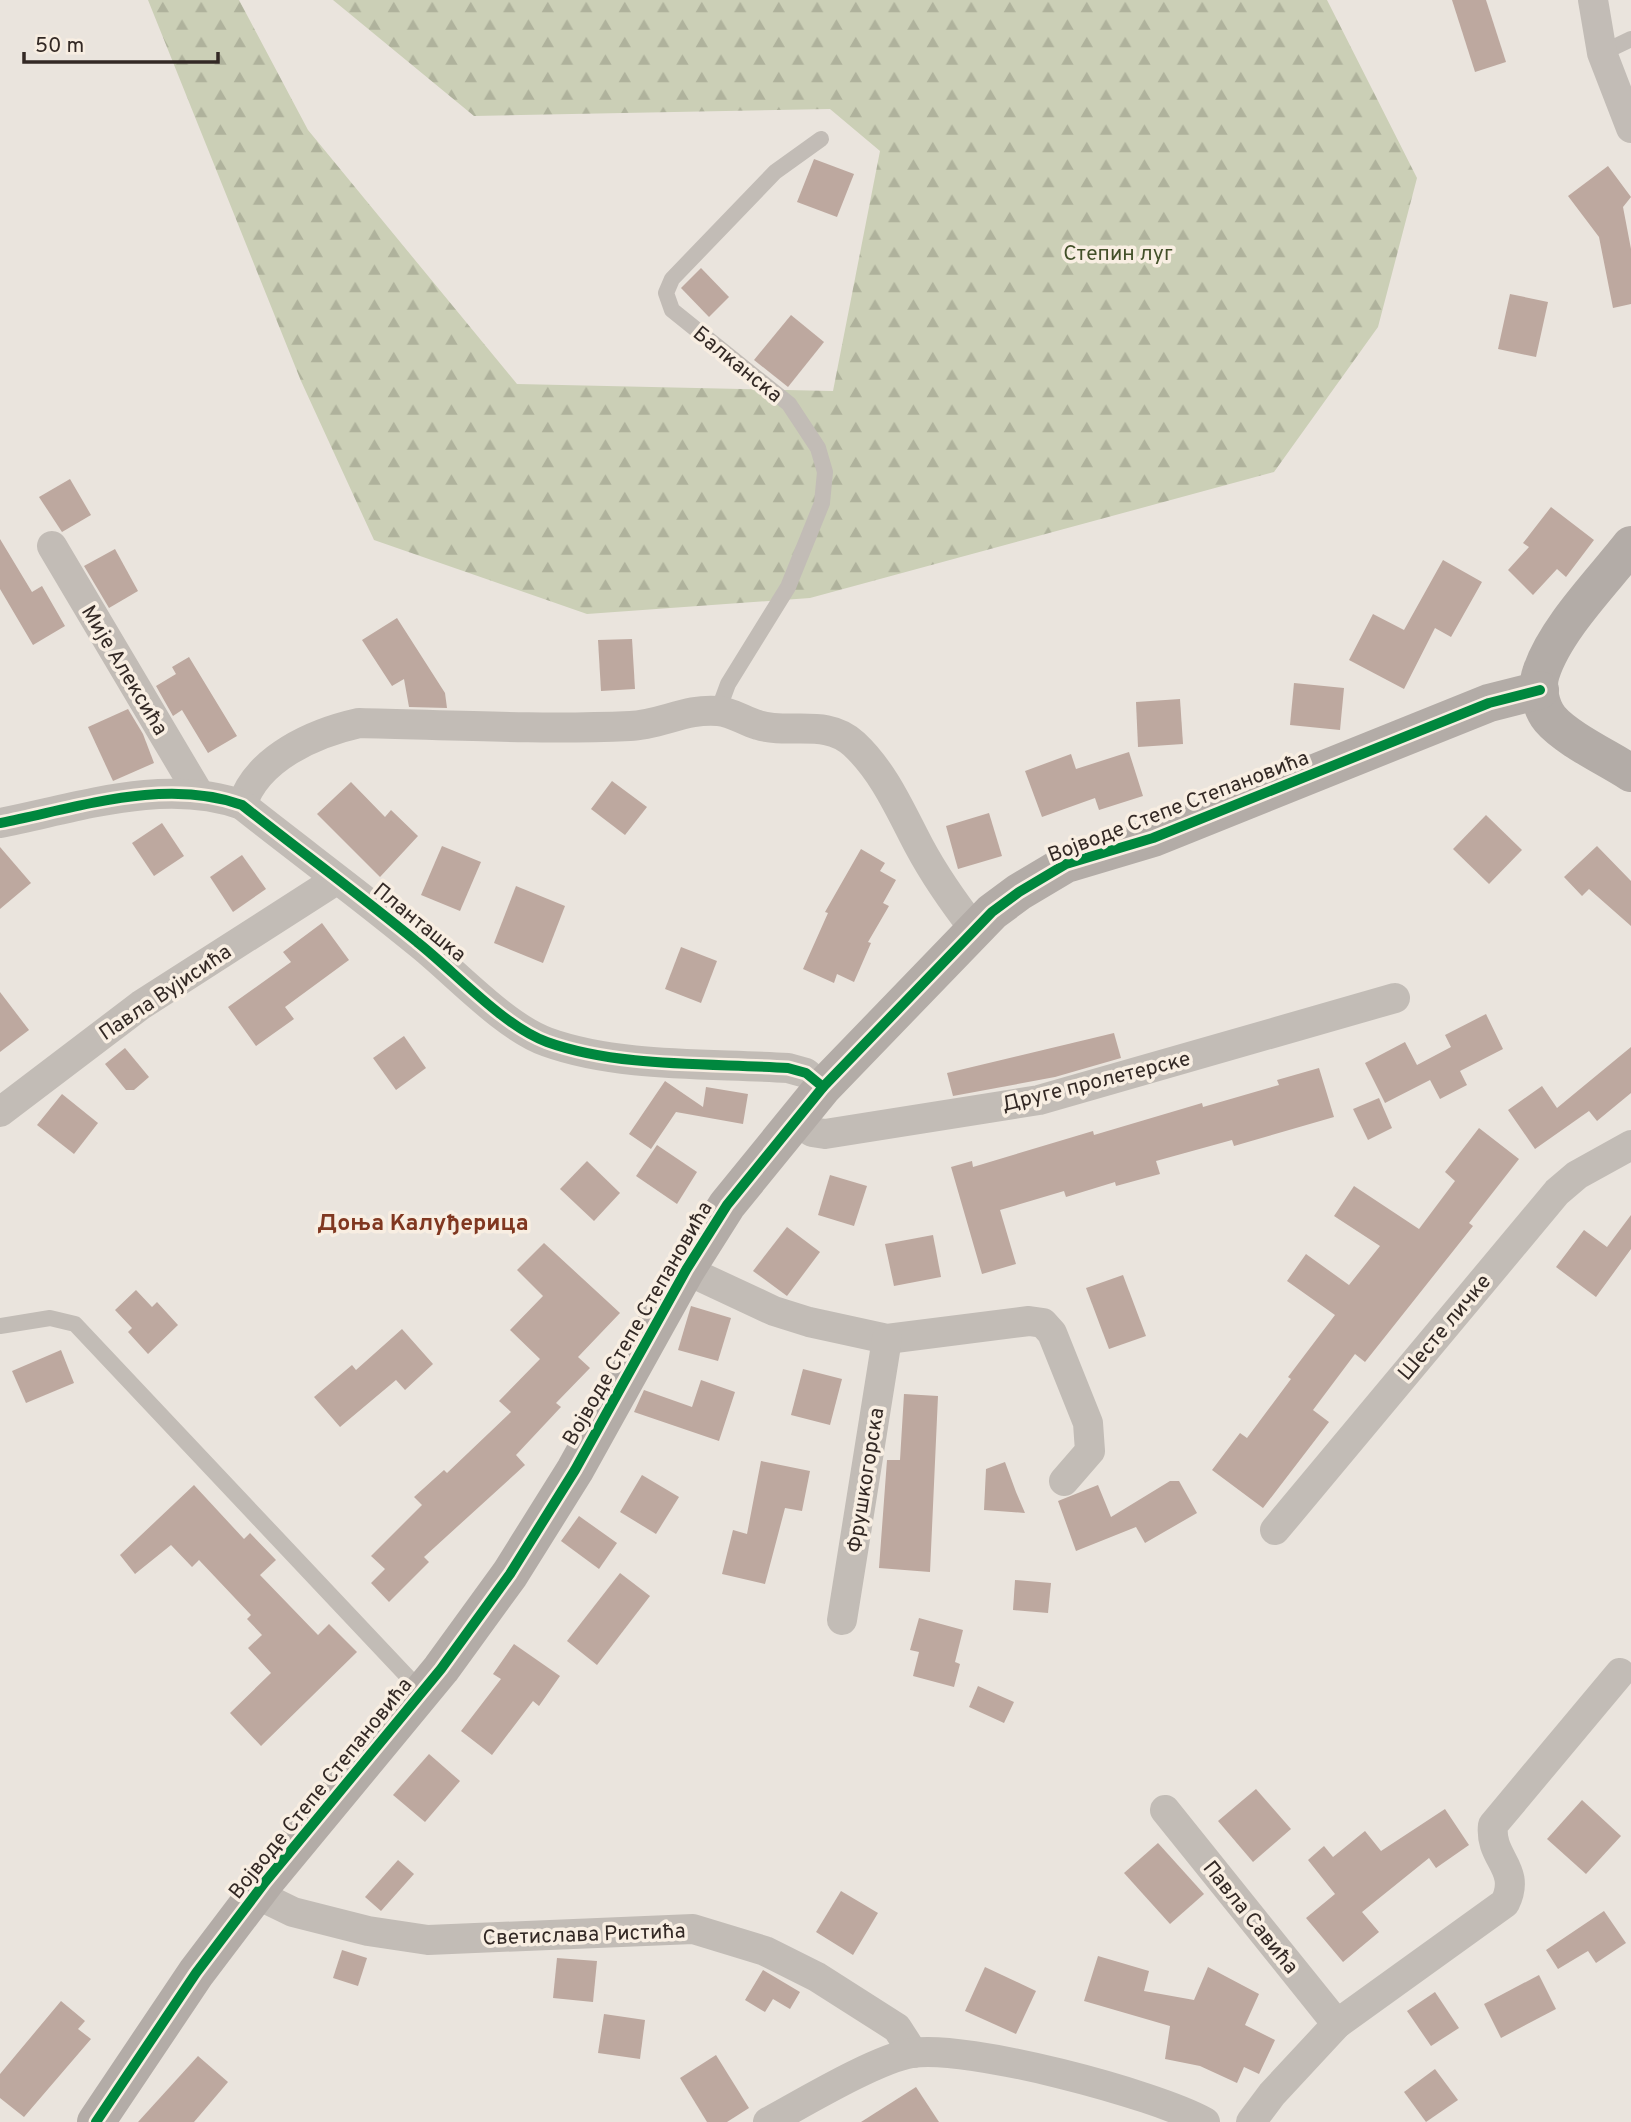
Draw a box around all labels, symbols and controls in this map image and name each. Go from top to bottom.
scale bar [24,21,219,65]
text: 50 m [35,33,84,60]
park label: Степин луг [1063,241,1173,268]
street label: Балканска [687,321,787,409]
street label: Мије Алексића [74,601,173,741]
street label: Војводе Степе Степановића [1044,745,1313,870]
street label: Планташка [367,877,471,969]
street label: Павла Вујисића [94,939,237,1048]
street label: Друге пролетерске [999,1046,1194,1119]
street label: Војводе Степе Степановића [557,1197,719,1451]
district label: Доња Калуђерица [317,1210,529,1239]
street label: Шесте личке [1393,1269,1498,1387]
street label: Фрушкогорска [842,1406,891,1555]
street label: Војводе Степе Степановића [223,1673,419,1905]
street label: Павла Савића [1196,1856,1304,1980]
street label: Светислава Ристића [482,1918,686,1953]

